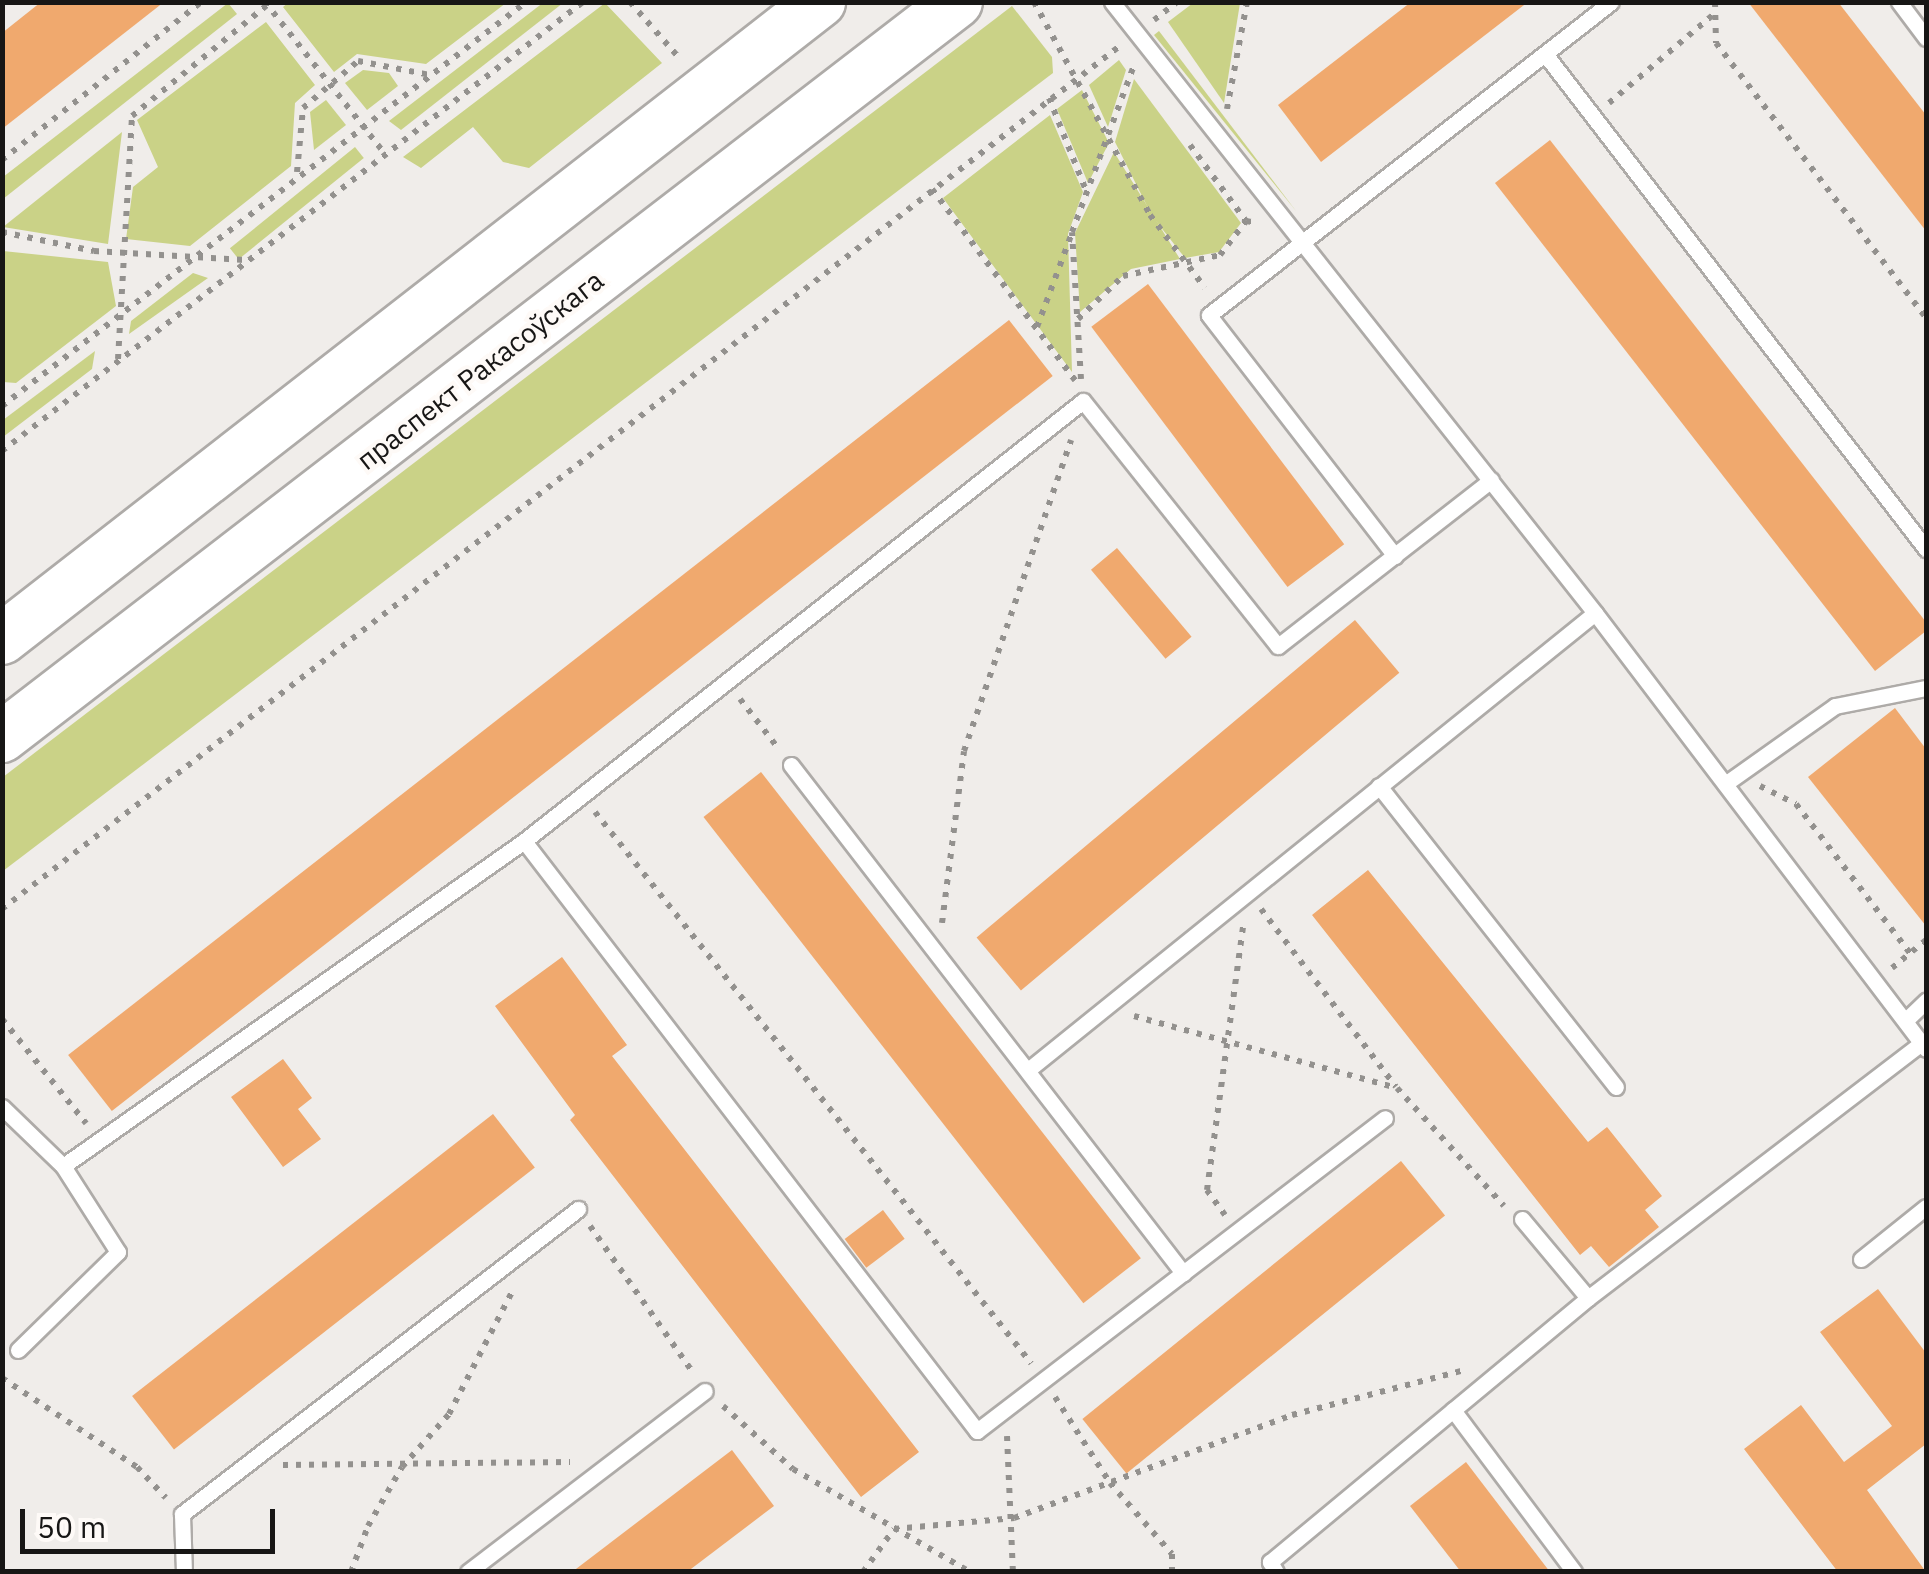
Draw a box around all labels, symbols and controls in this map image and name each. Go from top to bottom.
street label: праспект Ракасоўскага [350,263,610,477]
scale bar [25,1489,280,1551]
text: 50 m [37,1507,106,1546]

